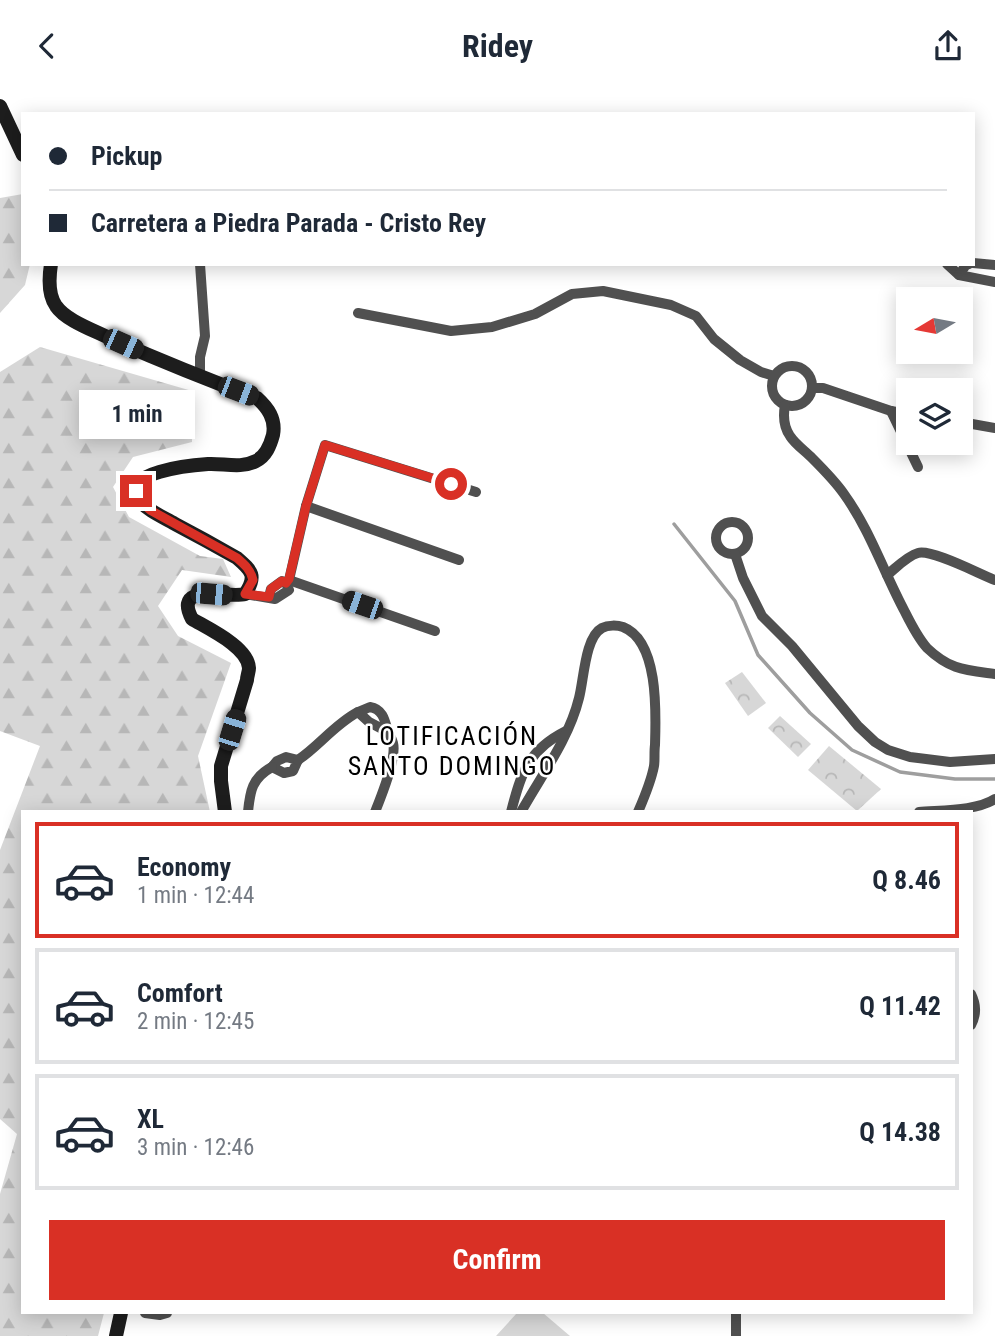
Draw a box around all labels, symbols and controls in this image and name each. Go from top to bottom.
icon: back [28,27,66,65]
text: Ridey [462,27,533,65]
icon: share [929,27,967,65]
text: Pickup [91,141,162,171]
text: Carretera a Piedra Parada - Cristo Rey [91,208,486,238]
north arrow [896,287,973,364]
map controls [896,287,973,455]
car [100,326,147,362]
car [215,374,262,408]
button: layers [896,378,973,455]
callout: 1 min [78,389,194,439]
text: 1 min [111,401,163,428]
route start [435,468,467,500]
route end [120,475,152,507]
car [190,582,233,606]
car [339,588,386,622]
car [216,707,249,753]
district label: LOTIFICACIÓN SANTO DOMINGO [348,721,556,781]
icon: car [53,849,116,912]
text: Economy [137,852,231,882]
text: Q 8.46 [872,865,941,895]
text: 1 min · 12:44 [137,882,254,909]
icon: car [53,975,116,1038]
text: Comfort [137,978,223,1008]
text: Q 11.42 [859,991,941,1021]
text: 2 min · 12:45 [137,1008,254,1035]
icon: car [53,1101,116,1164]
text: XL [137,1104,164,1134]
text: Q 14.38 [859,1117,941,1147]
text: 3 min · 12:46 [137,1134,254,1161]
button: Confirm [49,1220,945,1300]

